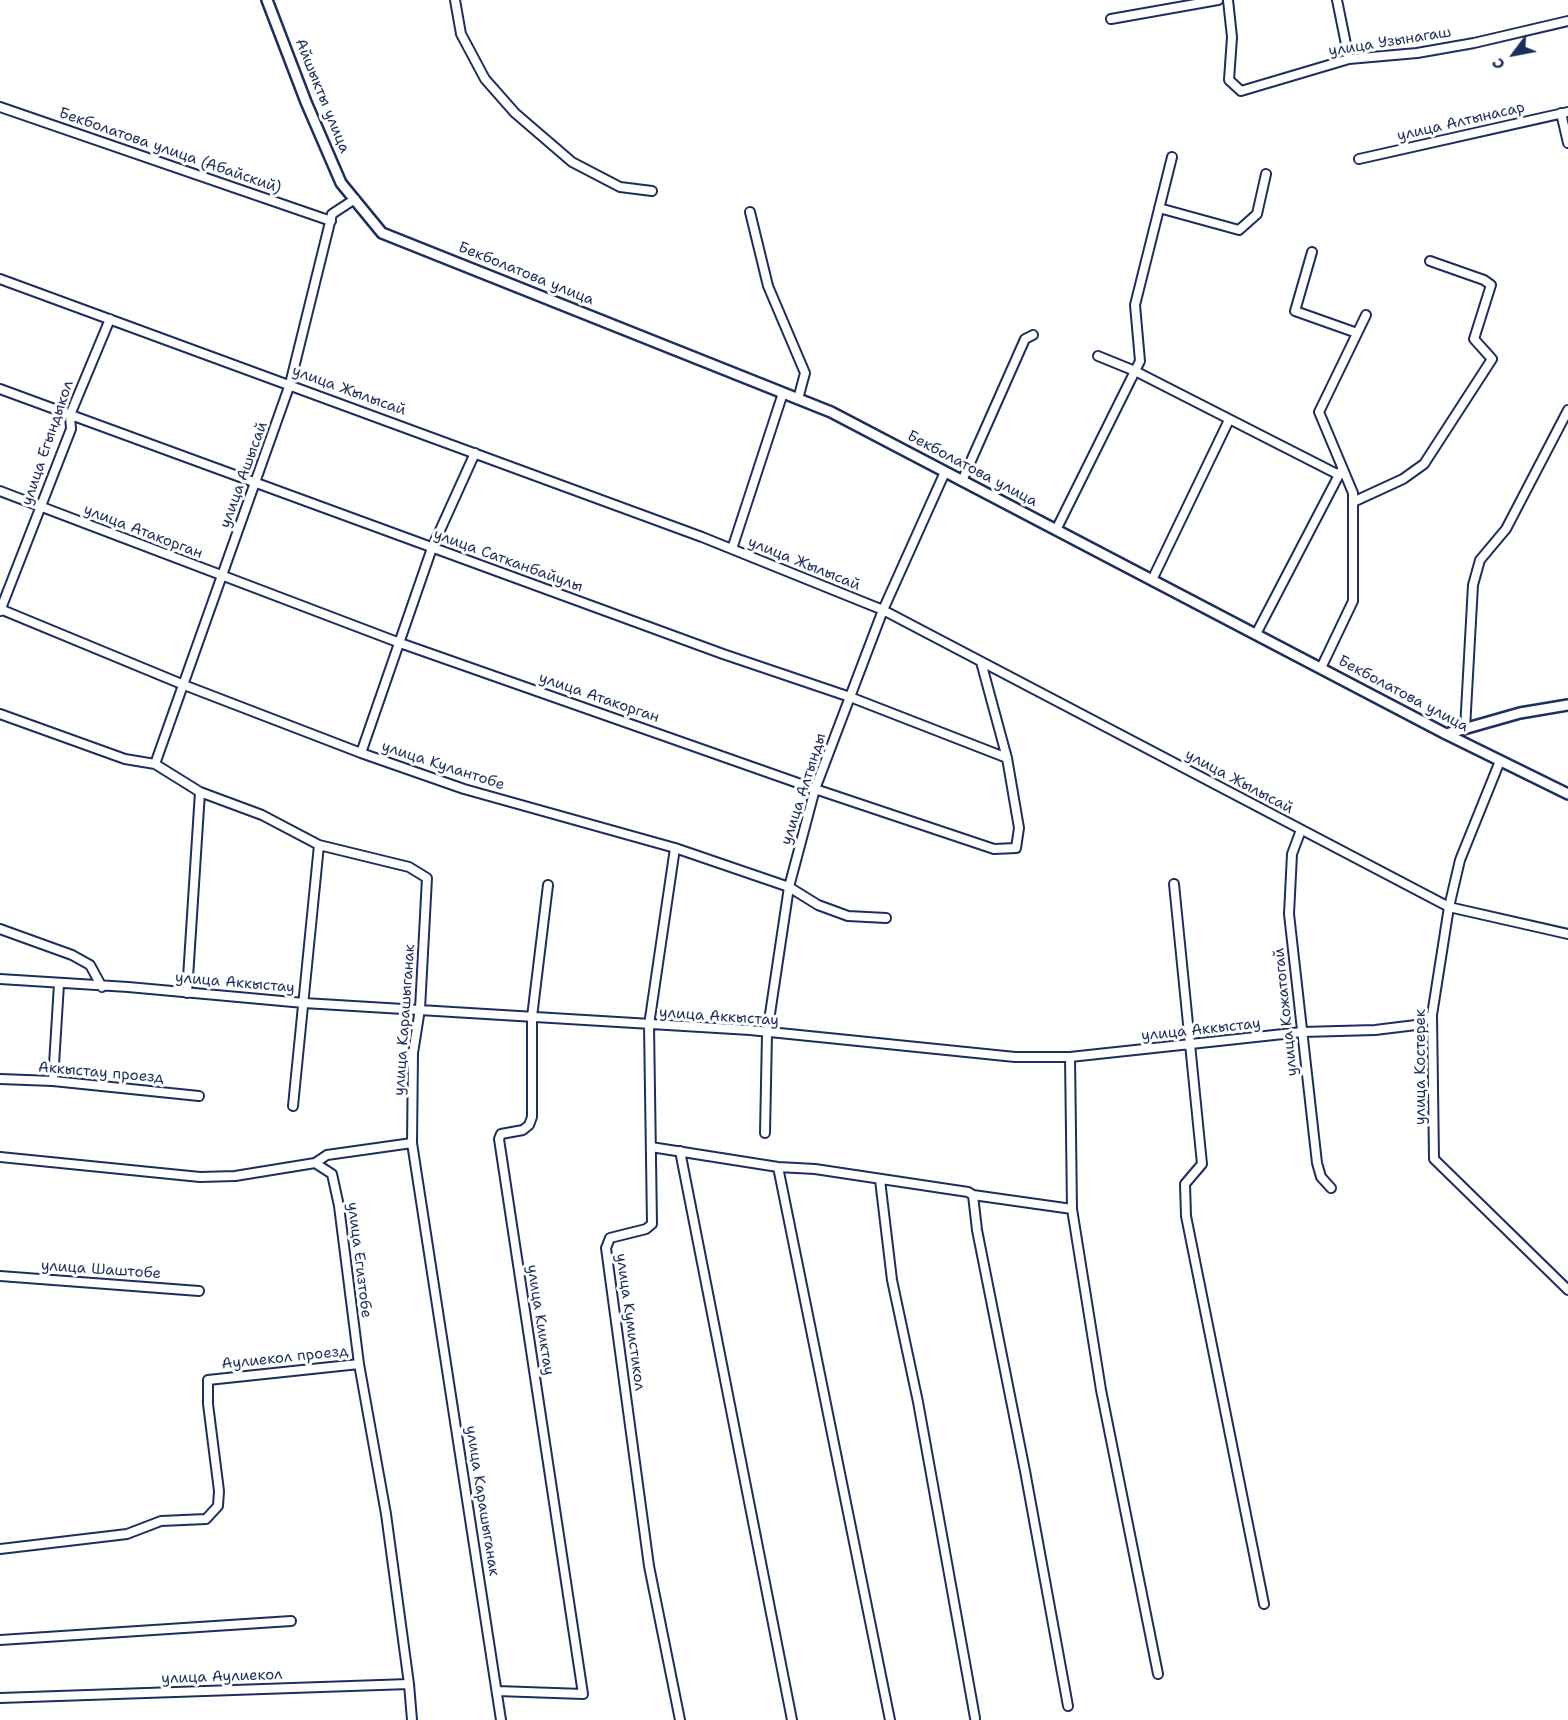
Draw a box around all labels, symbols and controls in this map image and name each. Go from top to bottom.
street label: улица Узынагаш [1327,23,1453,61]
north arrow [1484,24,1544,84]
street label: Айшыкты улица [291,36,353,156]
text: С [1487,54,1510,74]
street label: улица Алтынасар [1395,99,1527,145]
street label: Бекболатова улица (Абайский) [56,104,284,198]
street label: Бекболатова улица [455,238,597,310]
street label: улица Жылысай [290,362,408,420]
street label: улица Егындыкол [18,378,78,508]
street label: улица Ашысай [216,419,272,531]
street label: Бекболатова улица [904,427,1040,511]
street label: улица Атакорган [81,501,205,563]
street label: улица Сатканбайулы [431,526,585,596]
street label: улица Жылысай [745,533,863,595]
street label: Бекболатова улица [1335,652,1471,736]
street label: улица Атакорган [536,669,662,727]
street label: улица Алтынды [777,731,831,847]
street label: улица Кулантобе [379,738,507,794]
street label: улица Жылысай [1182,746,1296,818]
street label: улица Карашыганак [391,944,419,1096]
street label: улица Кожатогай [1270,947,1302,1077]
street label: улица Аккыстау [174,969,296,997]
street label: улица Аккыстау [658,1004,780,1030]
street label: улица Костерек [1412,1009,1430,1125]
street label: улица Аккыстау [1140,1015,1262,1045]
street label: Аккыстау проезд [37,1059,165,1087]
street label: улица Егизтобе [343,1201,375,1319]
street label: улица Кумистикол [611,1252,649,1392]
street label: улица Шаштобе [40,1257,162,1283]
street label: улица Кииктау [522,1263,558,1377]
street label: Аулиекол проезд [221,1342,349,1374]
street label: улица Карашыганак [461,1425,503,1577]
street label: улица Аулиекол [161,1666,283,1688]

